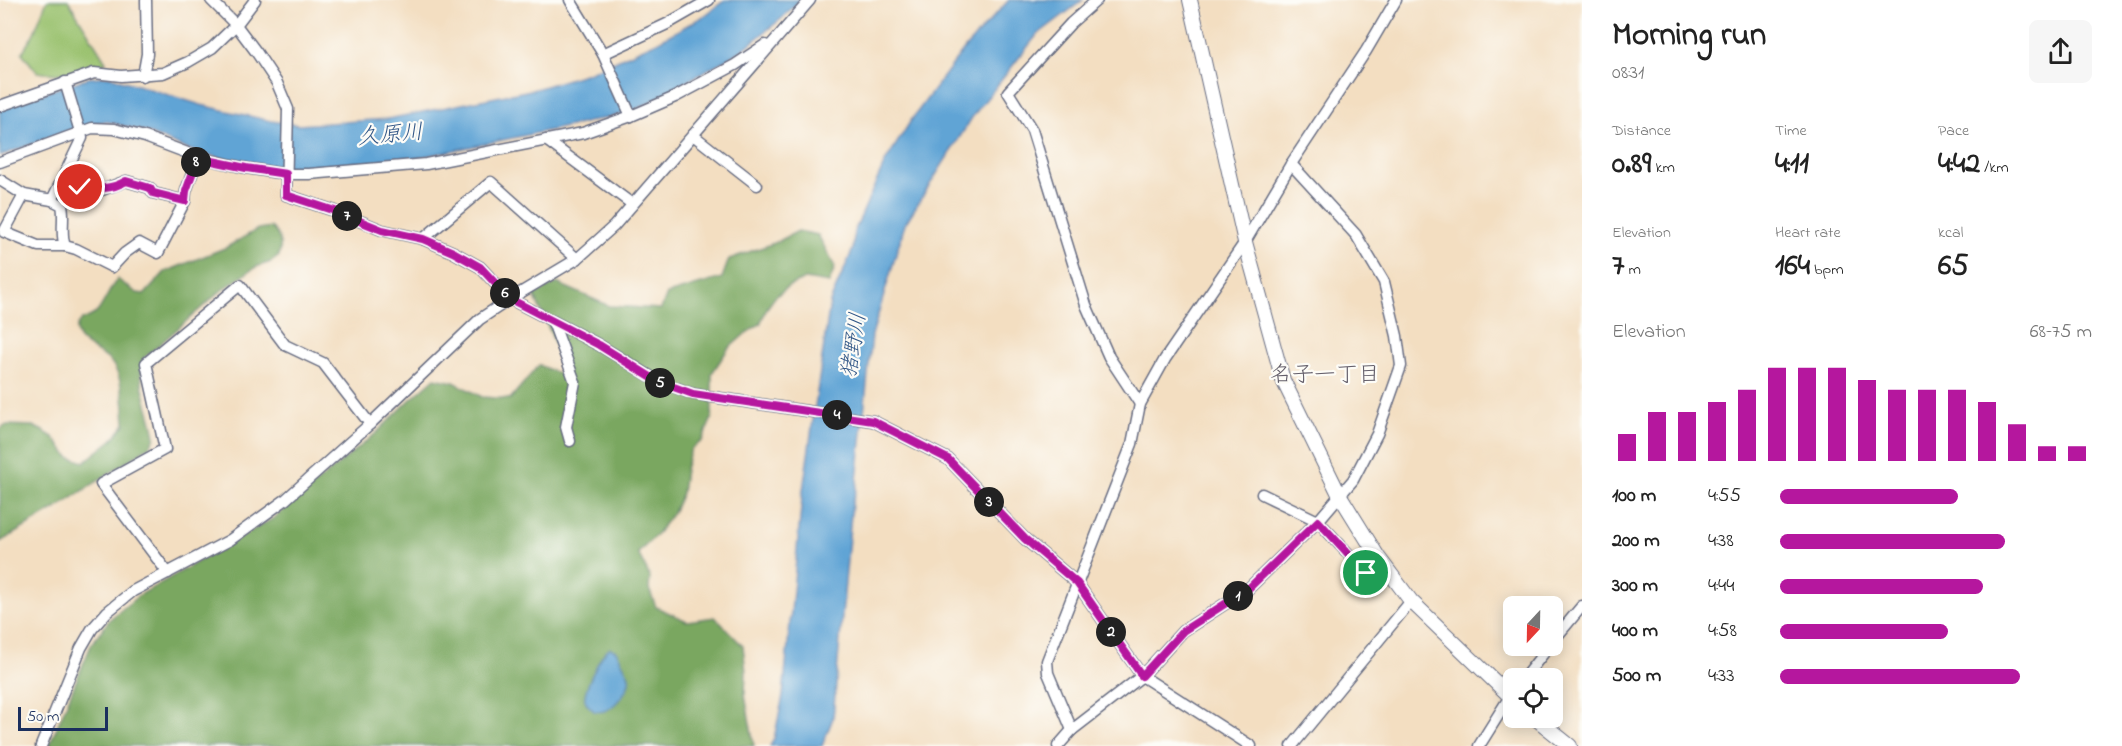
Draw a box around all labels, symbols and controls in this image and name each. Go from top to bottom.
text: Morning run [1612,12,1766,60]
button: share [2029,20,2092,83]
text: 08:31 [1612,59,1644,88]
water label: 久原川 [356,117,425,155]
text: Distance [1612,119,1671,143]
text: Time [1775,119,1807,143]
text: Pace [1938,119,1969,143]
text: 0.89 [1612,143,1651,187]
text: 4:11 [1775,143,1809,187]
text: 4:42 [1938,143,1980,187]
pin: 8 [181,147,211,177]
text: 8 [193,150,199,174]
text: km [1651,156,1675,180]
text: /km [1980,156,2009,180]
pin [54,161,105,212]
icon: check [63,170,96,203]
pin: 7 [332,201,362,231]
text: 7 [344,204,350,228]
text: Elevation [1612,221,1671,245]
text: Heart rate [1775,221,1841,245]
text: kcal [1938,221,1963,245]
text: 7 [1612,245,1624,289]
text: 164 [1775,245,1810,289]
text: 65 [1938,245,1968,289]
text: m [1624,258,1641,282]
text: bpm [1810,258,1844,282]
pin: 6 [490,278,520,308]
text: 6 [501,281,509,305]
water label: 猪野川 [834,310,876,381]
text: Elevation [1612,318,1686,347]
text: 68–75 m [2030,318,2092,347]
district label: 名子一丁目 [1270,360,1380,392]
pin: 5 [645,368,675,398]
text: 5 [655,371,665,395]
pin: 4 [822,400,852,430]
text: 4 [834,403,840,427]
text: 100 m [1612,482,1656,511]
text: 4:55 [1708,482,1741,511]
pin: 3 [974,487,1004,517]
text: 3 [986,490,992,514]
text: 200 m [1612,527,1660,556]
text: 4:38 [1708,527,1734,556]
pin [1340,547,1391,598]
icon: arrive [1349,556,1382,589]
text: 300 m [1612,572,1658,601]
text: 4:44 [1708,572,1734,601]
pin: 1 [1223,581,1253,611]
text: 1 [1235,584,1241,608]
north arrow [1503,596,1563,656]
map controls [1503,596,1563,728]
pin: 2 [1096,617,1126,647]
text: 400 m [1612,617,1658,646]
text: 4:58 [1708,617,1737,646]
text: 2 [1107,620,1115,644]
text: 500 m [1612,662,1661,691]
text: 4:33 [1708,662,1734,691]
button: locate [1503,668,1563,728]
scale bar [18,704,108,732]
text: 50 m [27,705,59,729]

